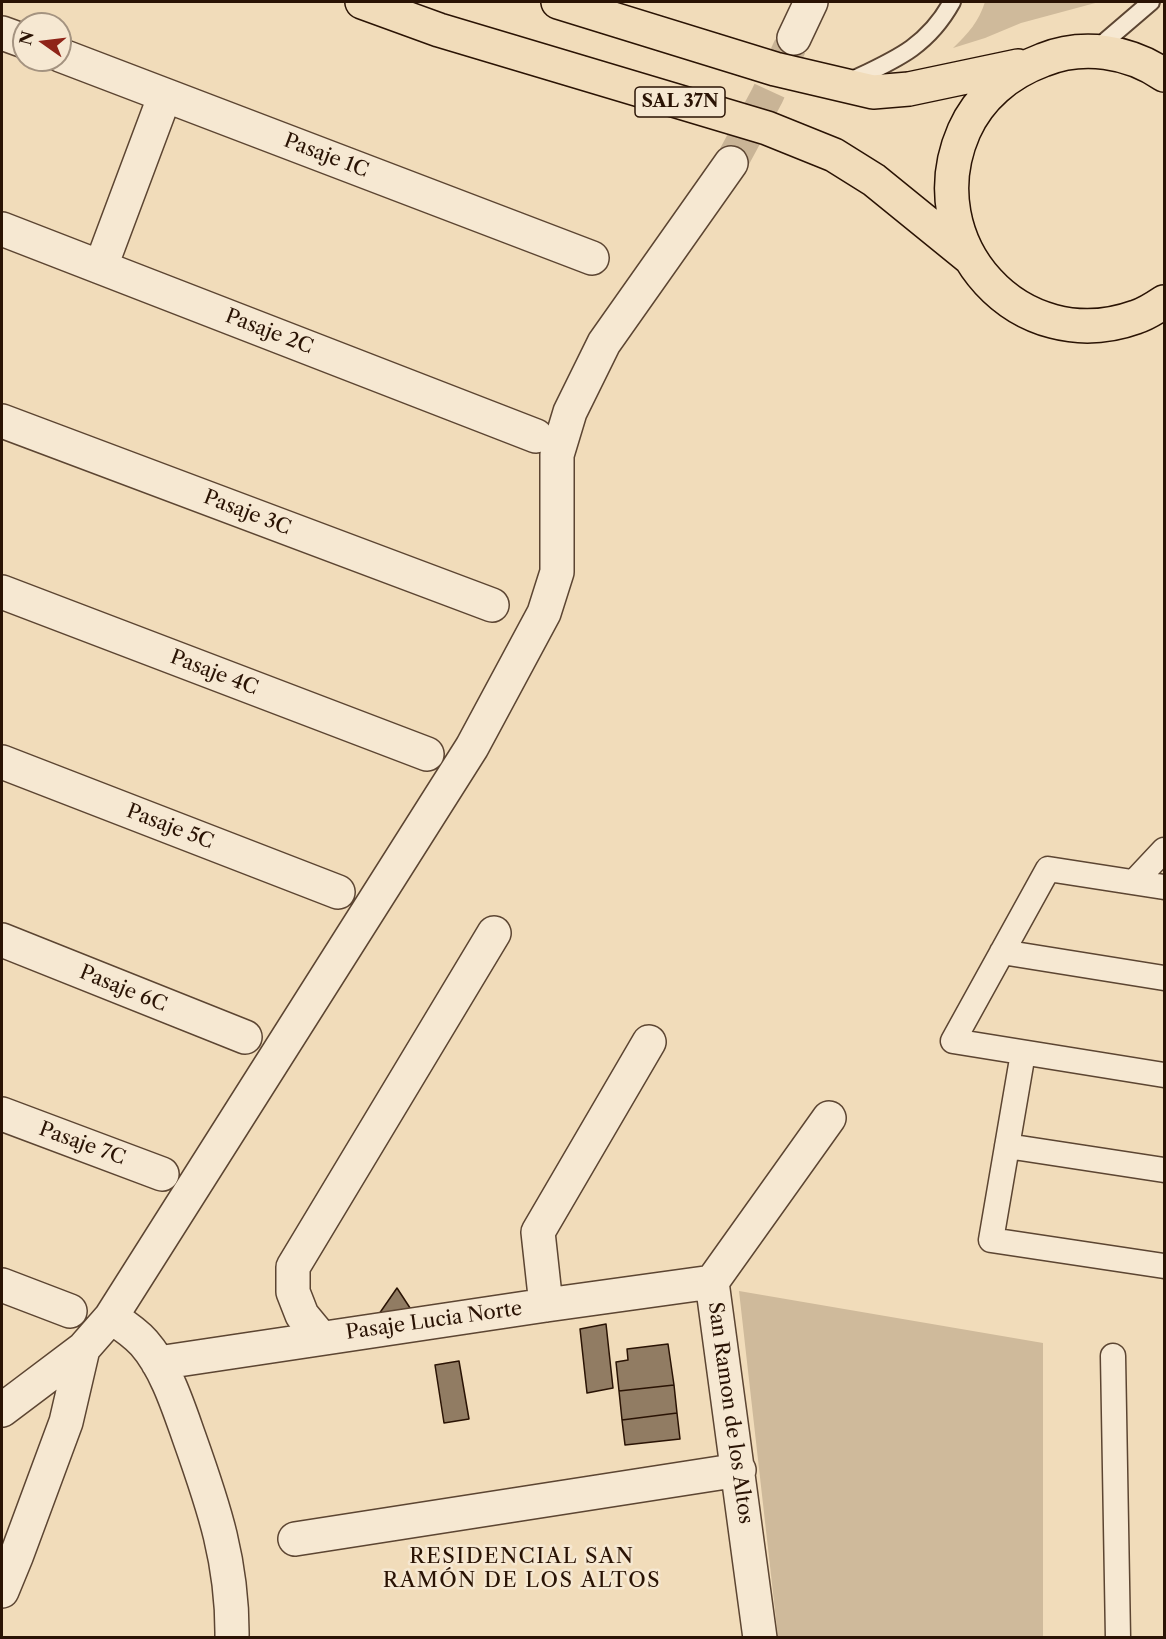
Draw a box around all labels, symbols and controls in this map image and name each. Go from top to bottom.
north arrow [12,12,72,72]
text: N [15,29,38,47]
road number: SAL 37N [635,87,725,117]
street label: Pasaje 1C [280,129,372,183]
street label: Pasaje 2C [222,304,316,360]
street label: Pasaje 3C [200,485,294,541]
street label: Pasaje 4C [167,645,261,701]
street label: Pasaje 5C [123,799,217,855]
street label: Pasaje 6C [76,961,170,1017]
street label: Pasaje 7C [36,1117,128,1171]
street label: Pasaje Lucia Norte [344,1297,524,1345]
street label: San Ramon de los Altos [703,1300,757,1526]
district label: RESIDENCIAL SAN RAMÓN DE LOS ALTOS [383,1544,661,1594]

